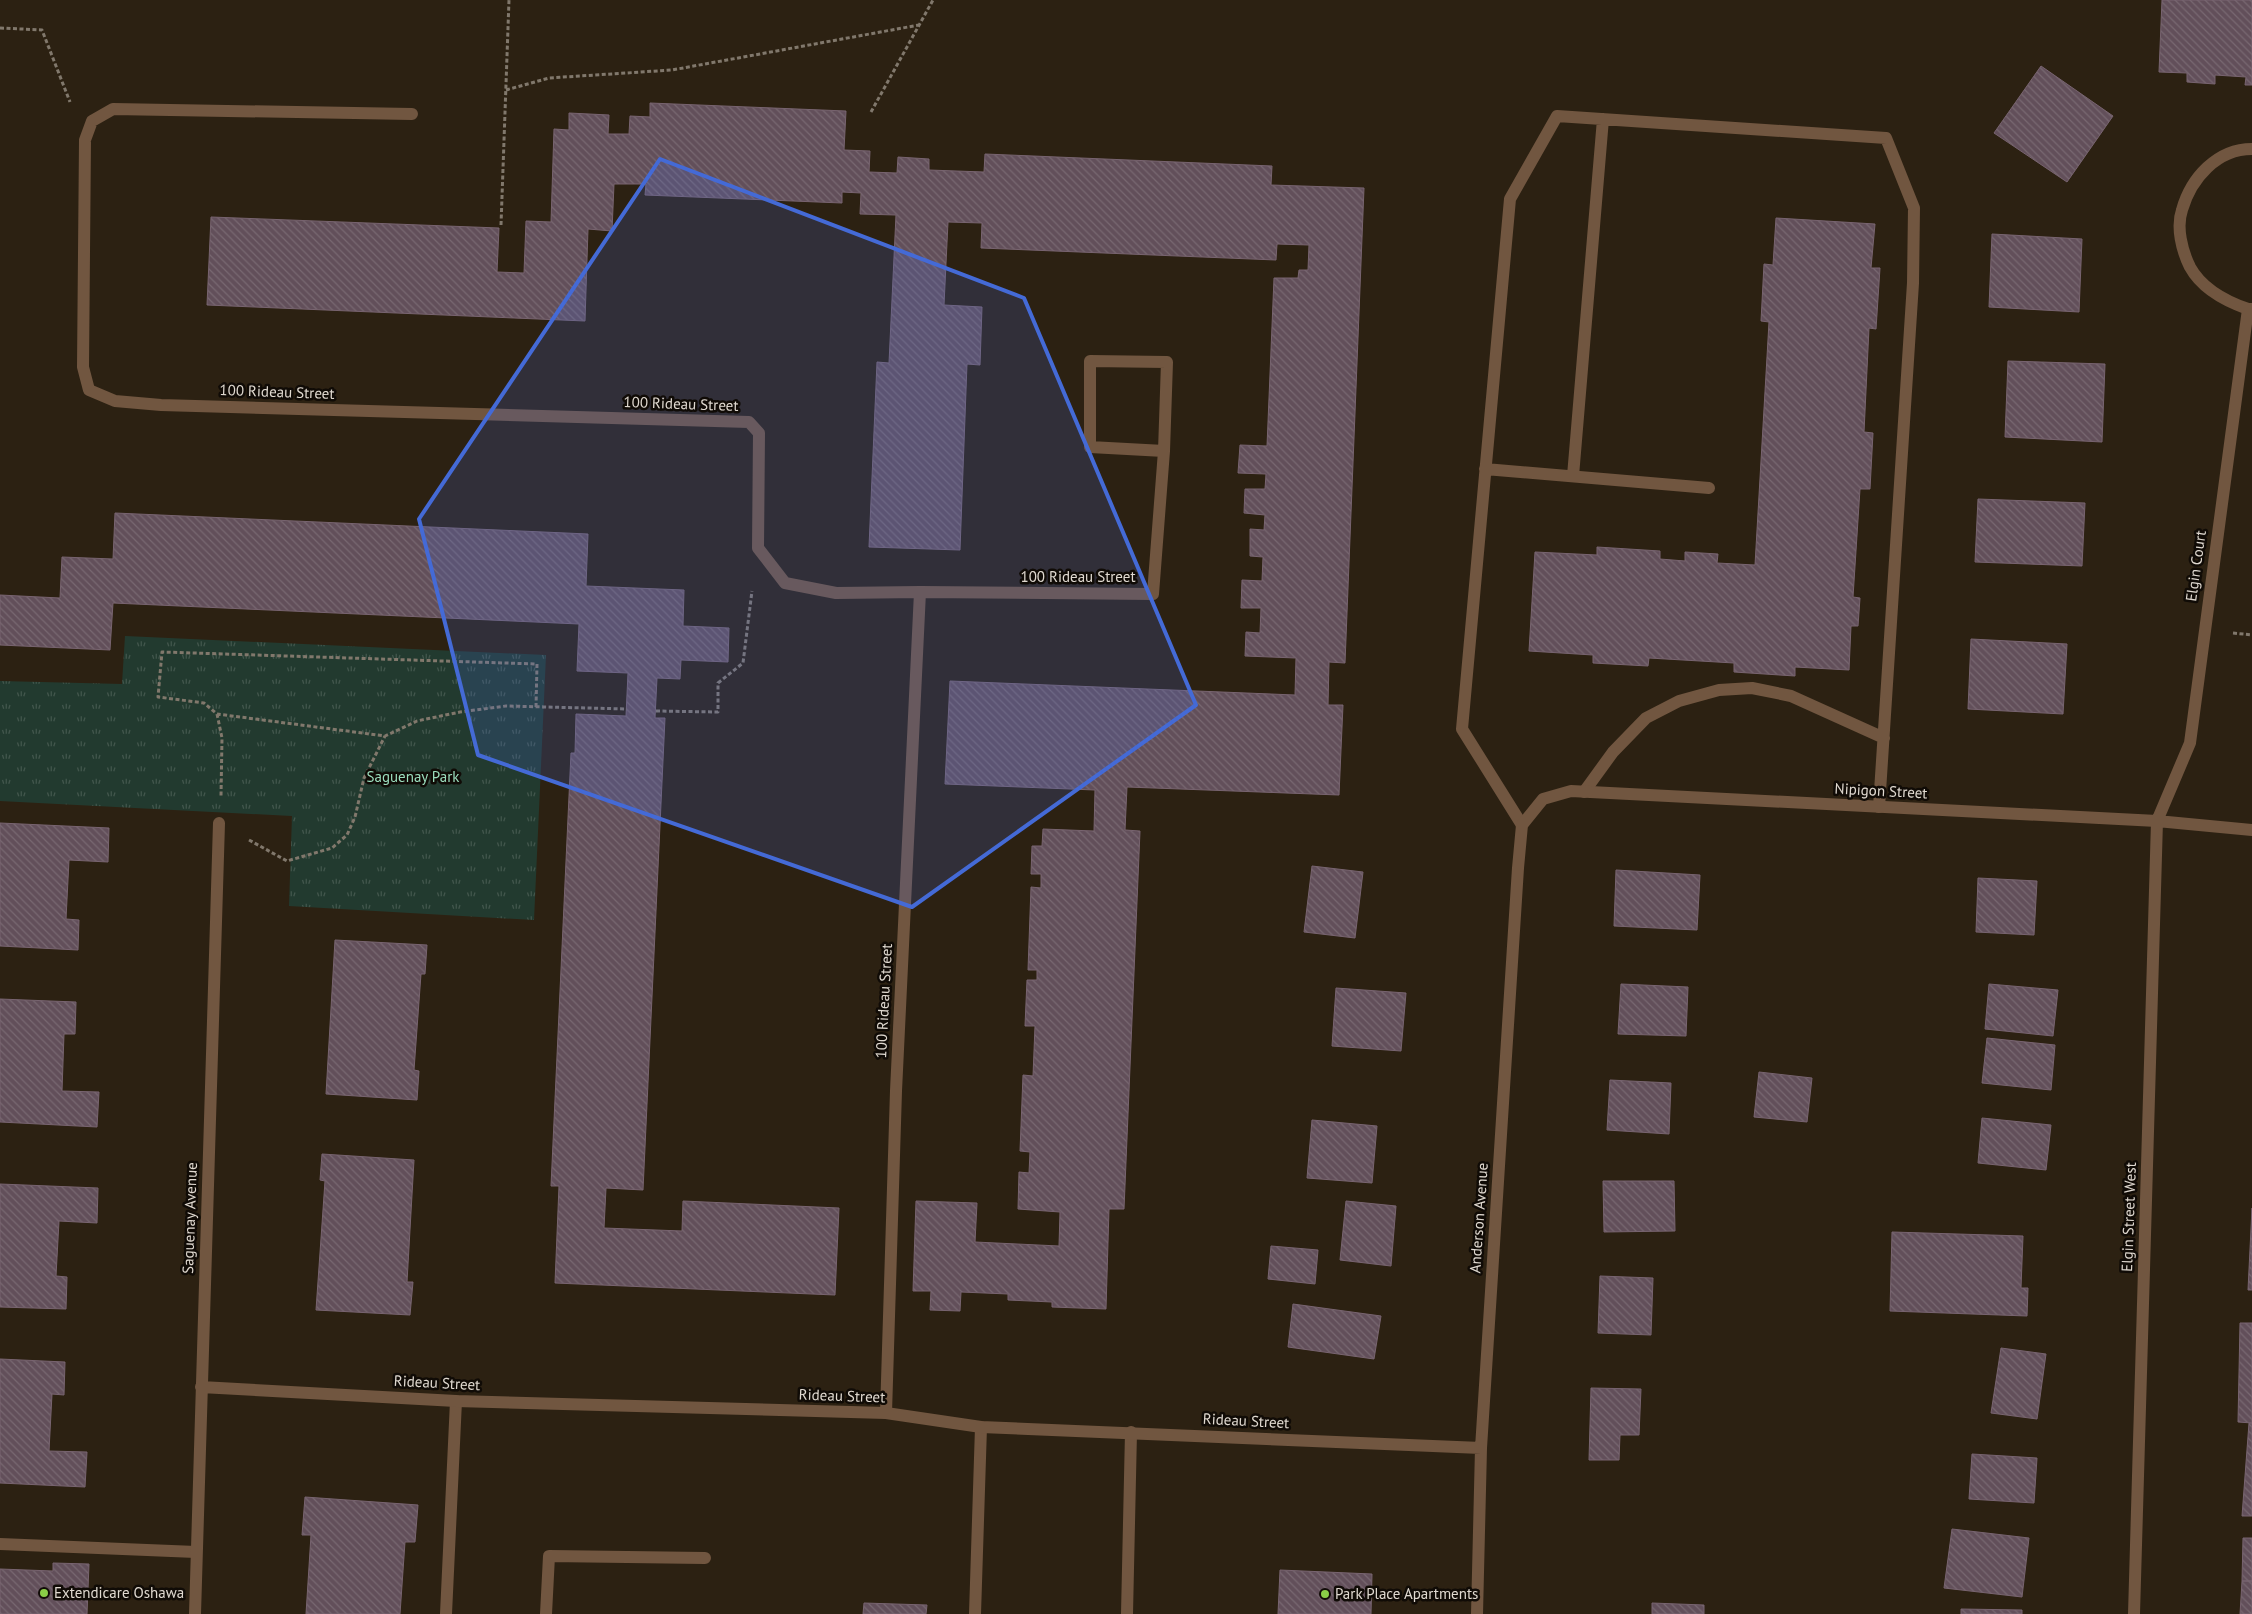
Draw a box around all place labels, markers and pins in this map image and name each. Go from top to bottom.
place label: Extendicare Oshawa [54,1583,184,1602]
place label: Park Place Apartments [1335,1584,1478,1603]
marker: Extendicare Oshawa [38,1587,50,1599]
marker: Park Place Apartments [1319,1588,1331,1600]

